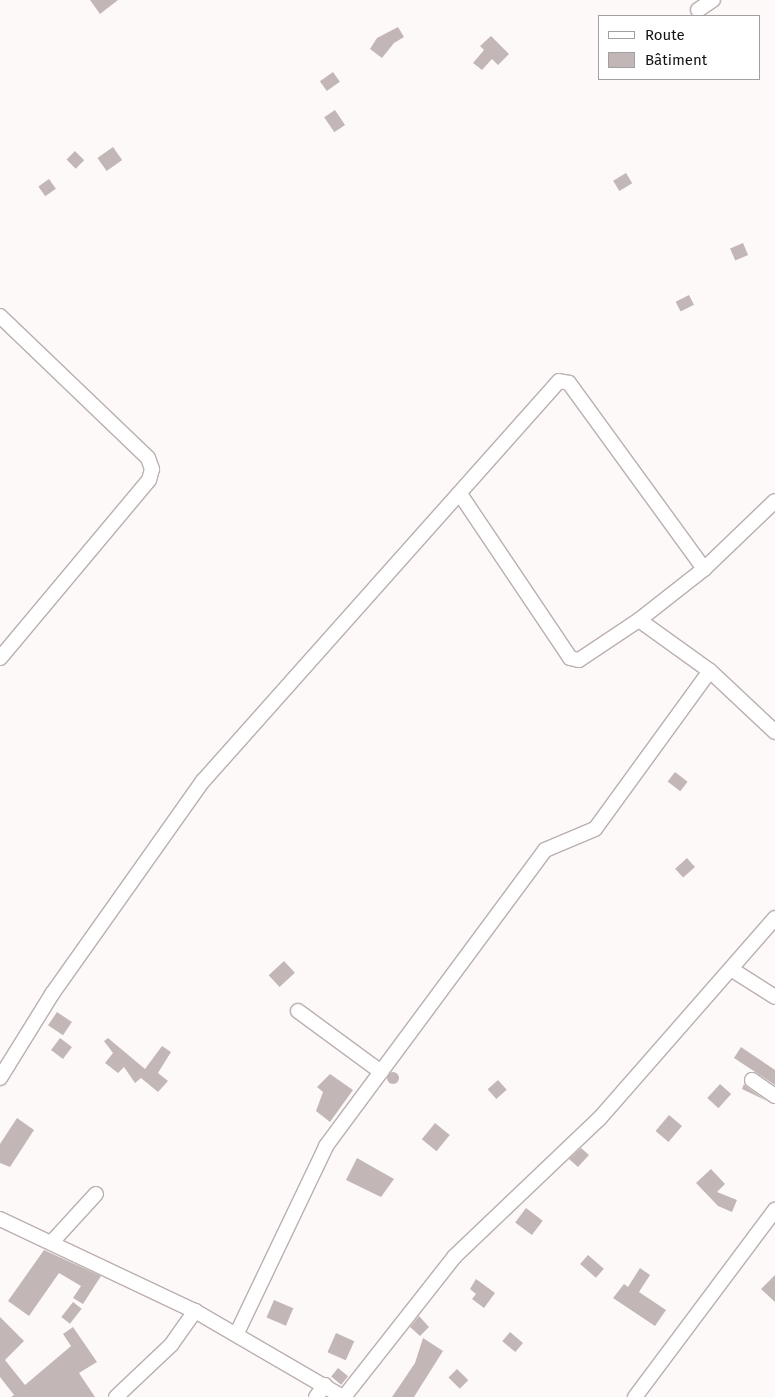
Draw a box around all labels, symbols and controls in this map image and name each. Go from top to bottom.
legend [598,15,760,80]
text: Route [645,26,685,44]
text: Bâtiment [645,51,707,69]

